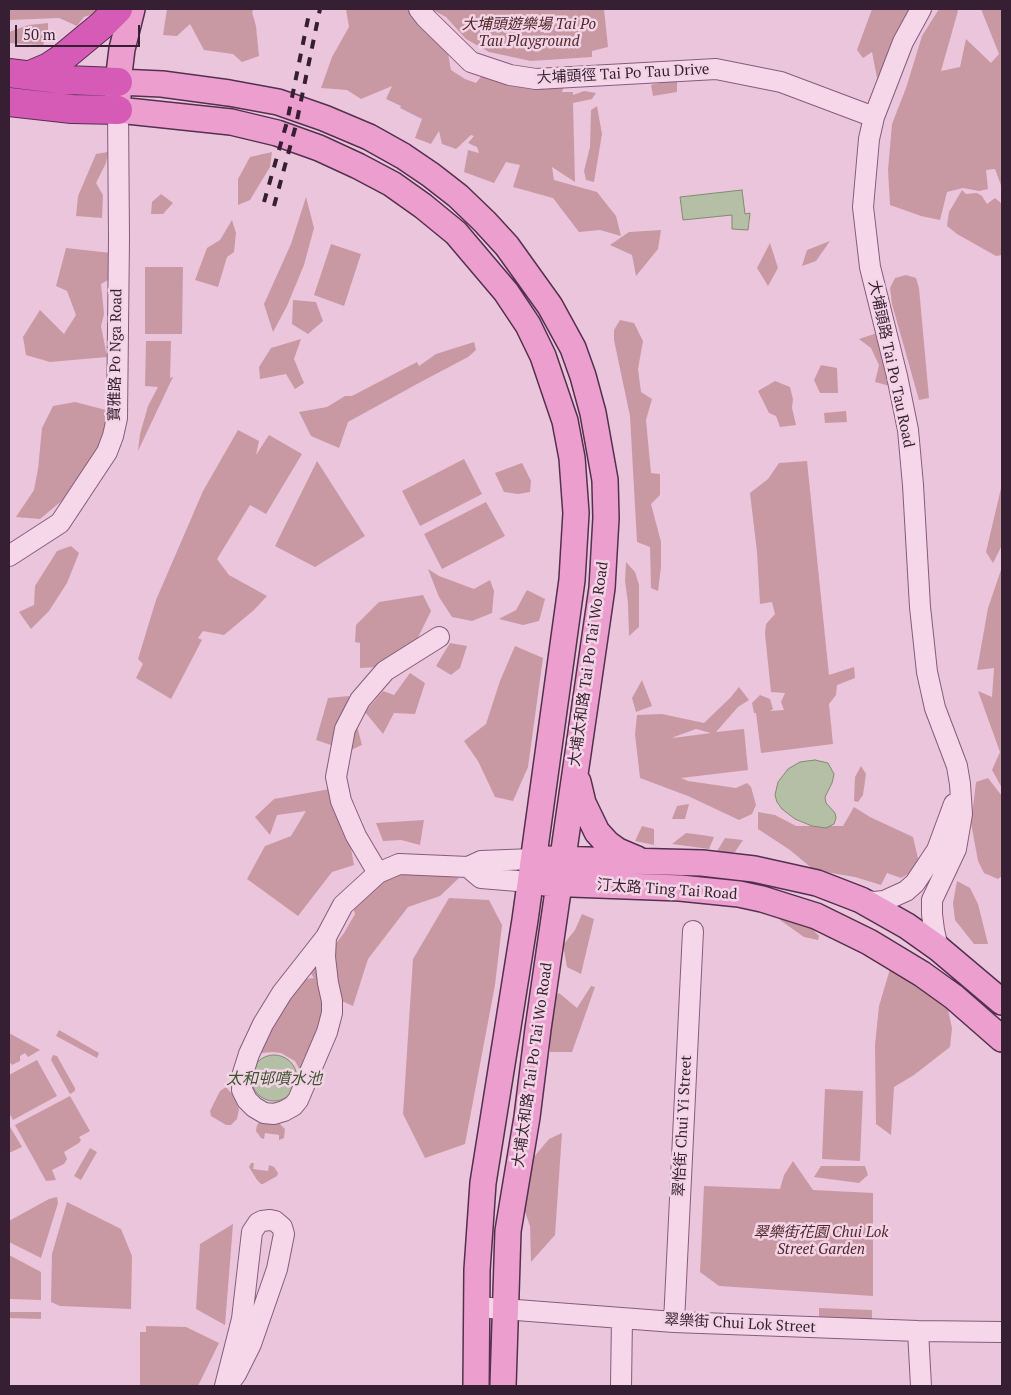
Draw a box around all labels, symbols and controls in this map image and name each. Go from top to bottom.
scale bar [18,15,142,47]
park label: 大埔頭遊樂場 Tai Po Tau Playground [462,16,596,51]
text: 50 m [23,24,56,44]
street label: 大埔頭徑 Tai Po Tau Drive [536,60,710,88]
street label: 大埔頭路 Tai Po Tau Road [864,279,918,449]
street label: 寶雅路 Po Nga Road [106,289,126,421]
street label: 大埔太和路 Tai Po Tai Wo Road [566,560,612,768]
street label: 汀太路 Ting Tai Road [596,876,738,904]
street label: 大埔太和路 Tai Po Tai Wo Road [510,961,556,1169]
street label: 翠怡街 Chui Yi Street [670,1055,696,1197]
water label: 太和邨噴水池 [226,1069,322,1089]
park label: 翠樂街花園 Chui Lok Street Garden [753,1224,889,1259]
street label: 翠樂街 Chui Lok Street [664,1311,816,1337]

